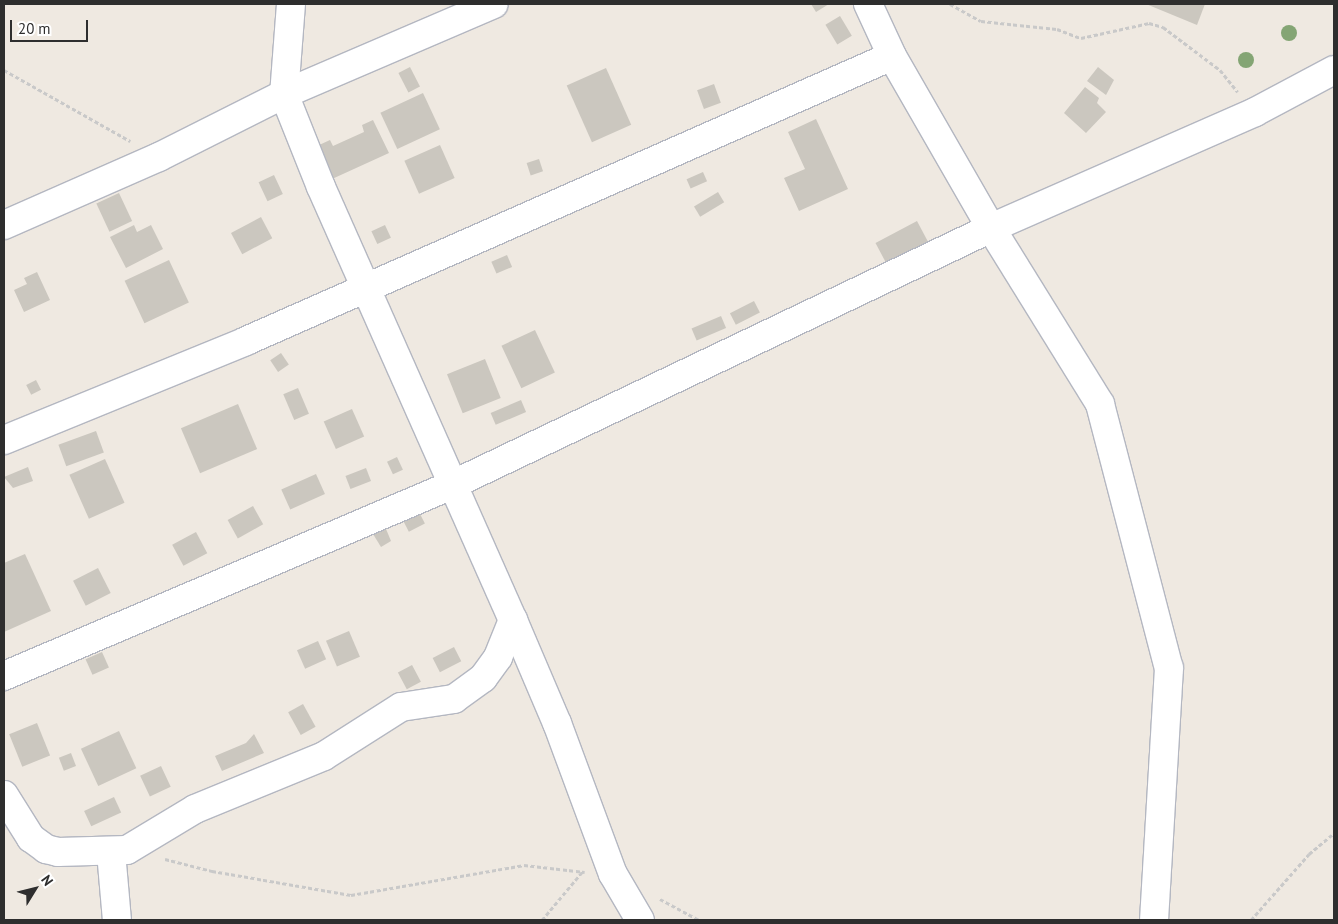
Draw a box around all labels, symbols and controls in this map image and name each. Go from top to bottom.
scale bar [12,10,90,42]
text: 20 m [18,19,51,38]
north arrow [10,864,60,914]
text: N [37,871,57,889]

